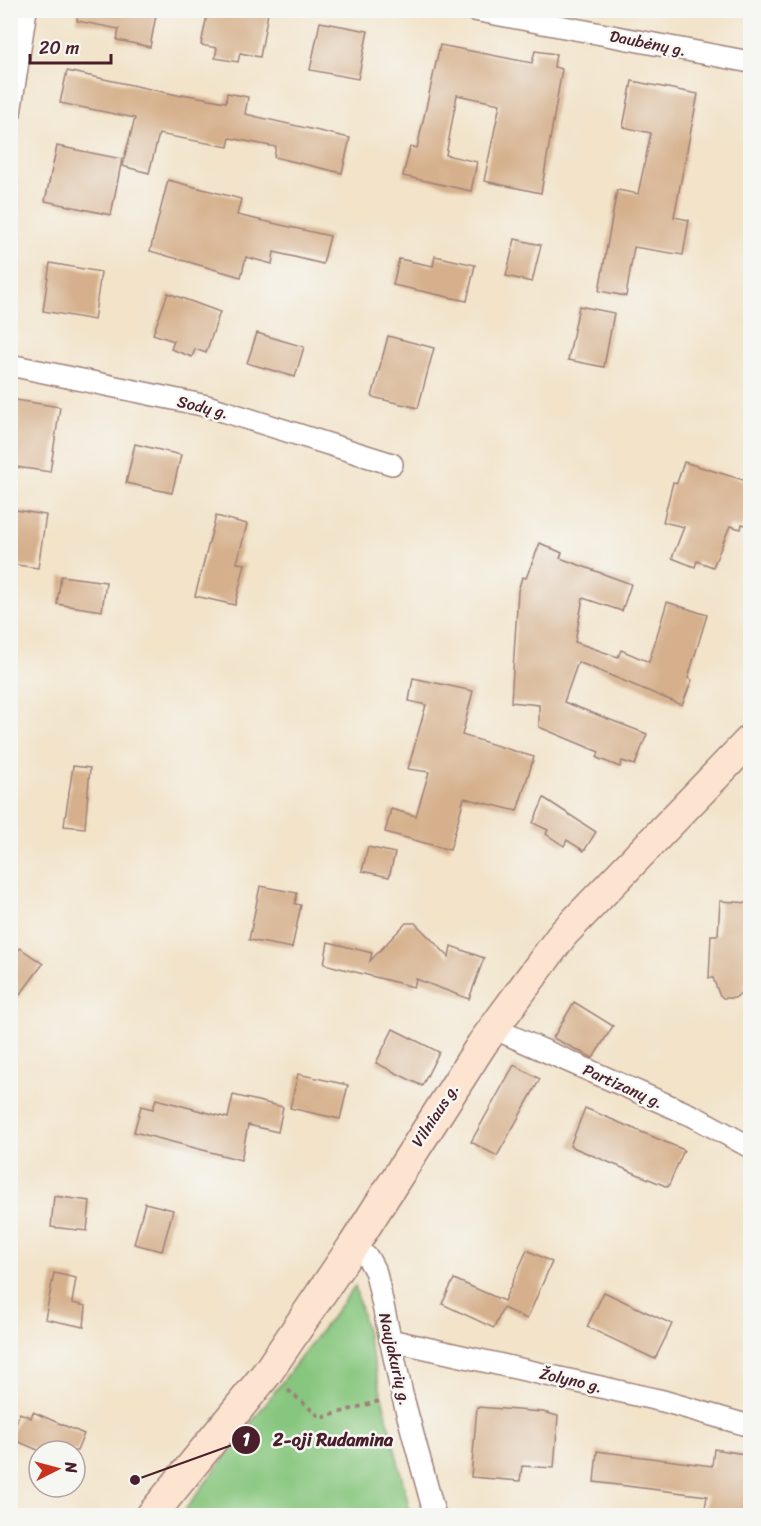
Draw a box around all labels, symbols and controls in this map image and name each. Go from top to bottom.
street label: Daubėnų g. [607,21,689,65]
scale bar [30,27,111,65]
text: 20 m [39,32,79,64]
street label: Sodų g. [174,387,232,427]
street label: Partizanų g. [578,1055,668,1117]
street label: Vilniaus g. [403,1077,467,1153]
street label: Naujakurių g. [370,1310,420,1408]
street label: Žolyno g. [537,1359,605,1401]
callout: 2-oji Rudamina [231,1422,405,1458]
text: 1 [242,1424,250,1456]
text: 2-oji Rudamina [272,1424,394,1456]
north arrow [27,1439,87,1499]
text: N [56,1459,87,1475]

